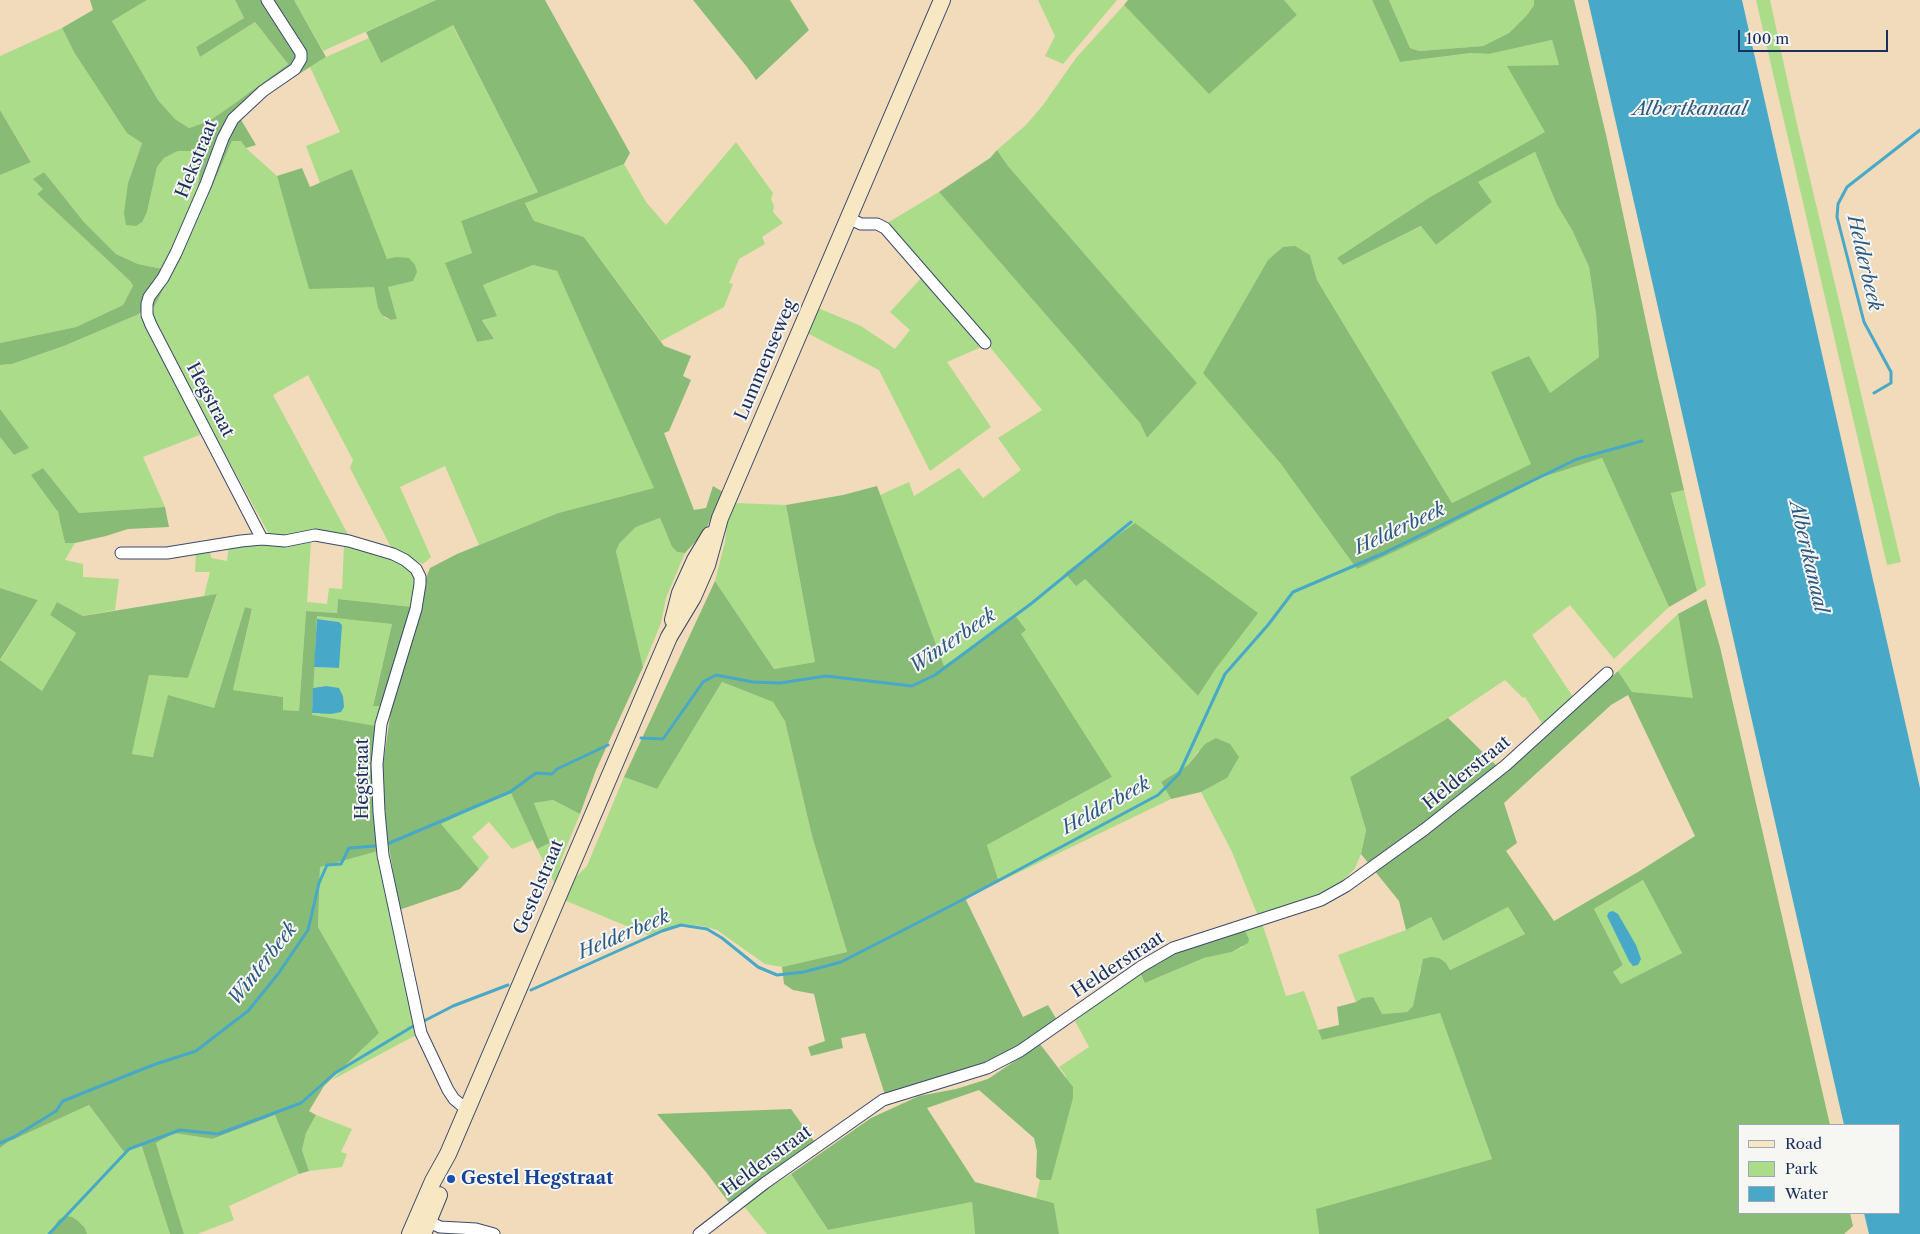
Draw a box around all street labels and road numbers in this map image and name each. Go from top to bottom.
street label: Hekstraat [172,117,222,201]
street label: Lummenseweg [731,296,801,424]
street label: Hegstraat [181,359,239,441]
street label: Helderstraat [1419,731,1515,815]
street label: Hegstraat [352,738,374,820]
street label: Gestelstraat [509,836,569,938]
street label: Helderstraat [1068,927,1168,1003]
street label: Helderstraat [718,1121,816,1201]

